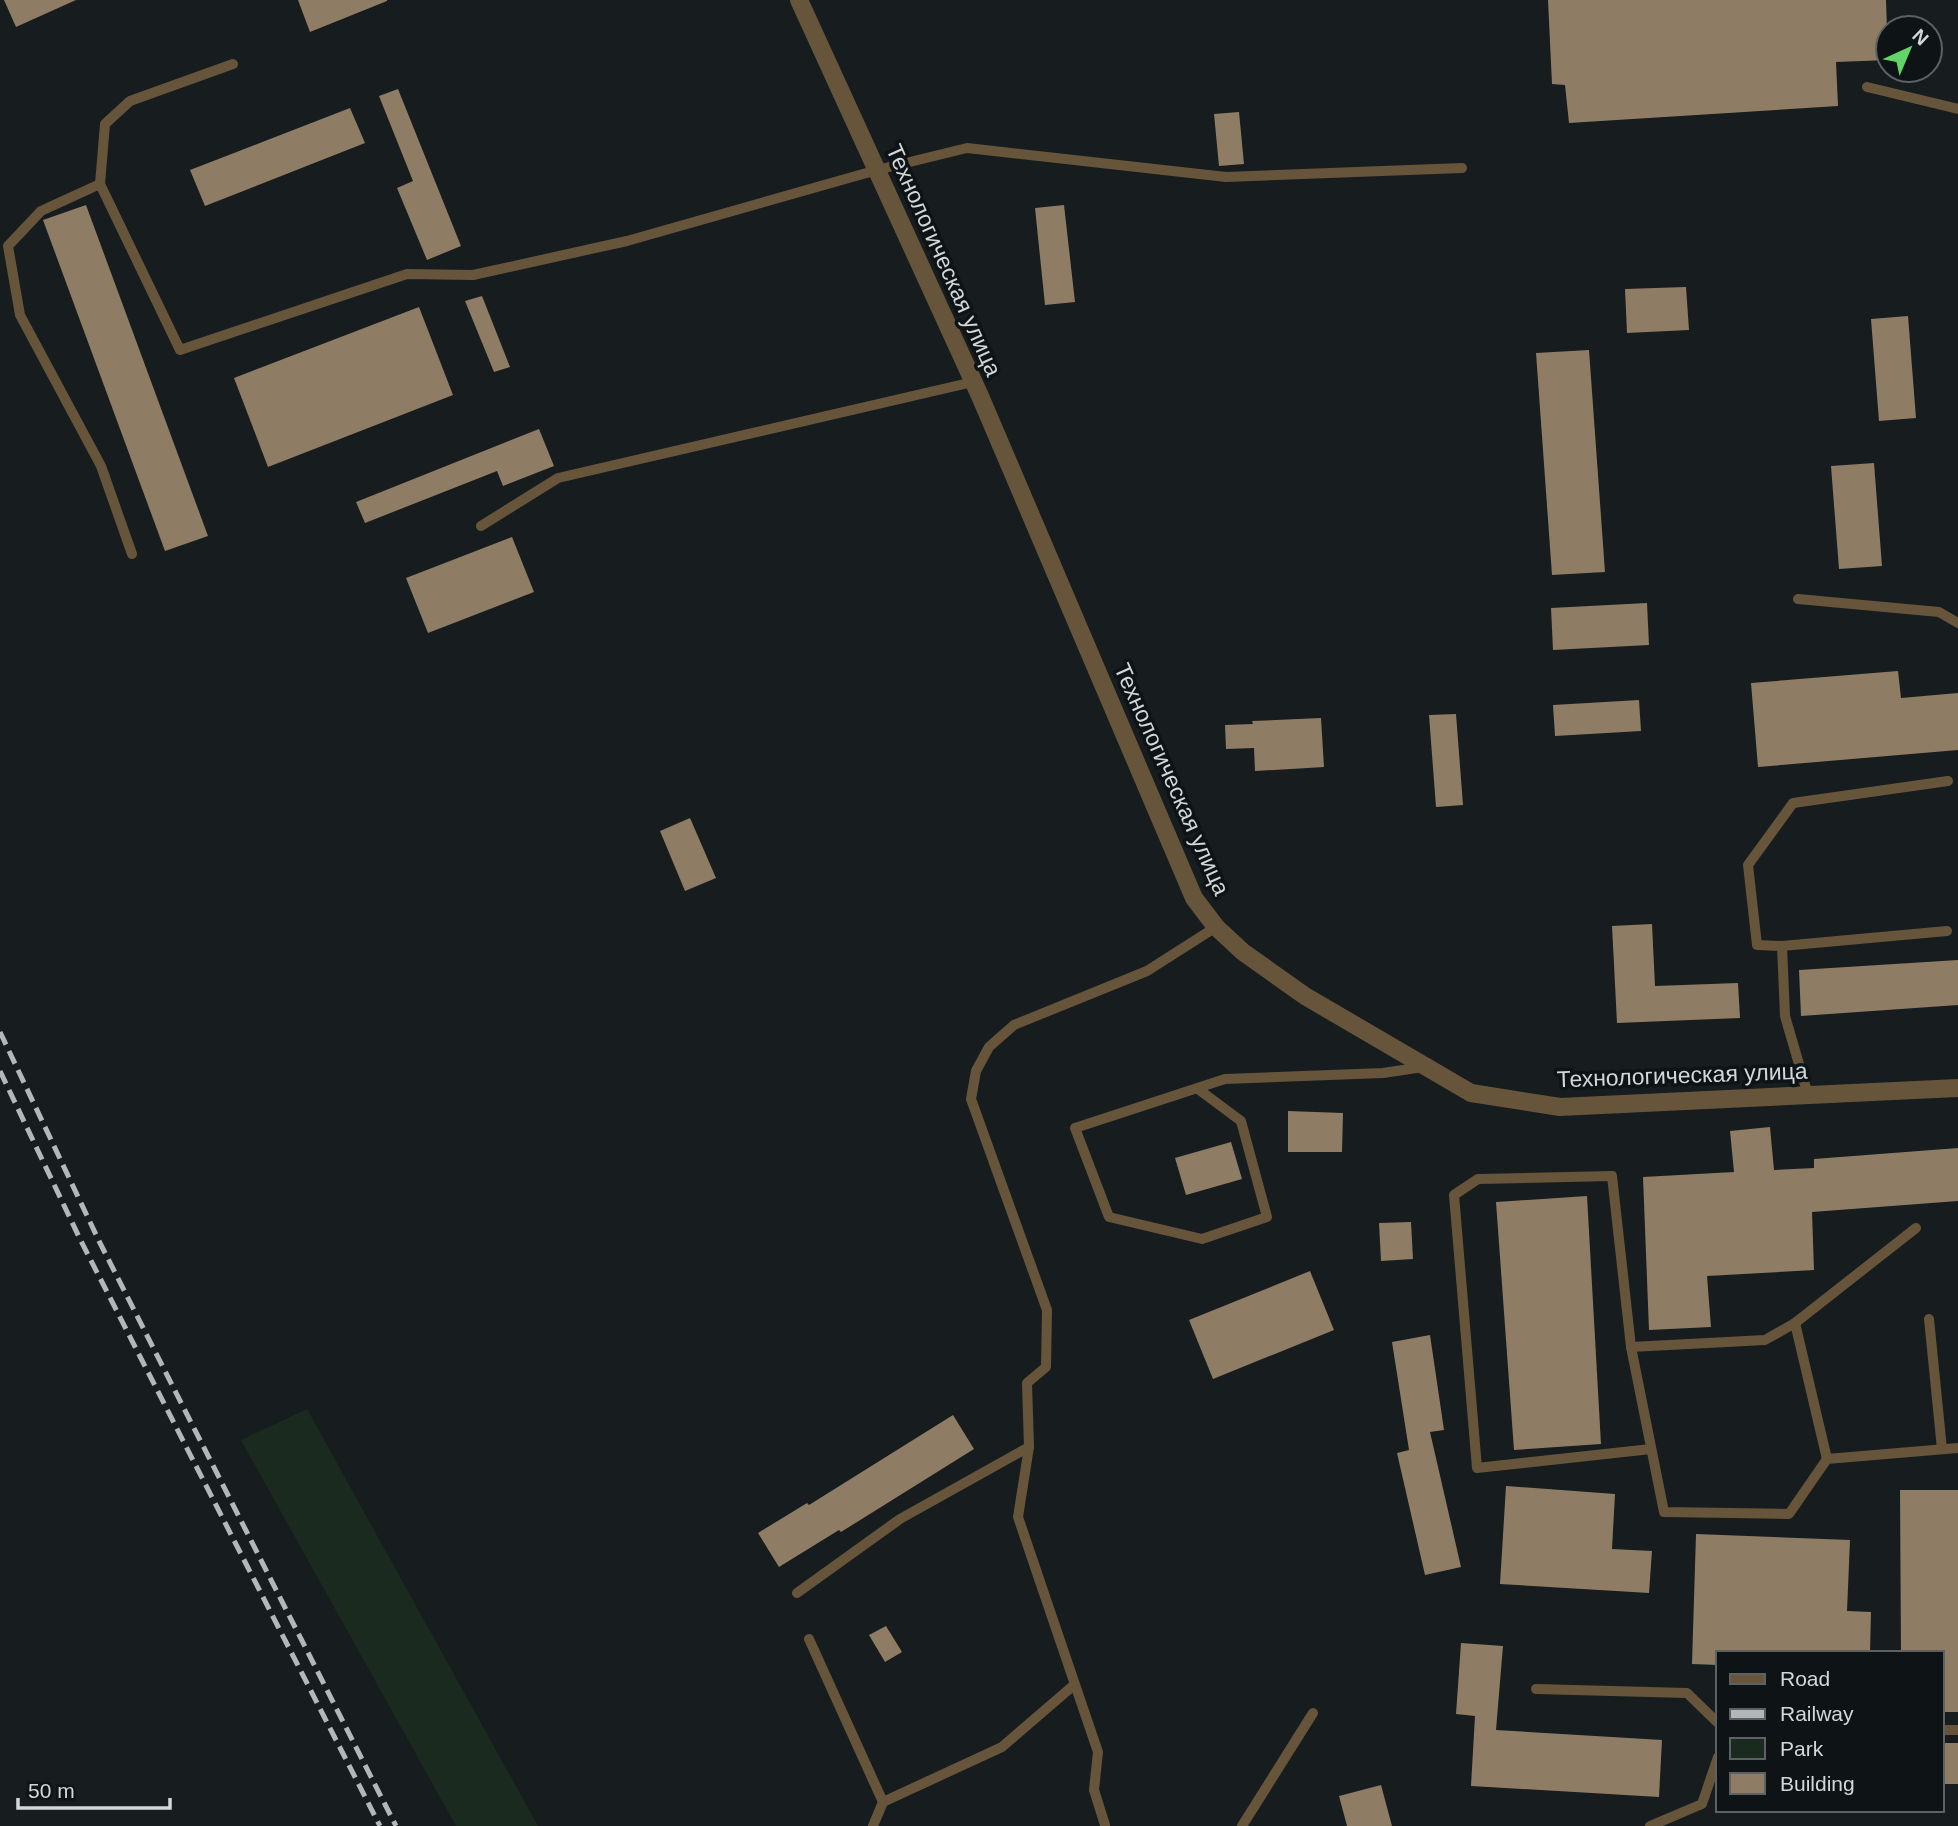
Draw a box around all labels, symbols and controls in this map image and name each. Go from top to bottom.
north arrow [1874,14,1944,84]
text: N [1908,25,1933,49]
street label: Технологическая улица [881,140,1007,380]
street label: Технологическая улица [1109,659,1235,899]
street label: Технологическая улица [1556,1058,1808,1092]
legend [1716,1651,1944,1812]
text: Road [1780,1667,1830,1690]
text: Railway [1780,1702,1854,1725]
text: Park [1780,1737,1824,1760]
scale bar [18,1766,170,1810]
text: Building [1780,1772,1855,1795]
text: 50 m [28,1779,75,1802]

